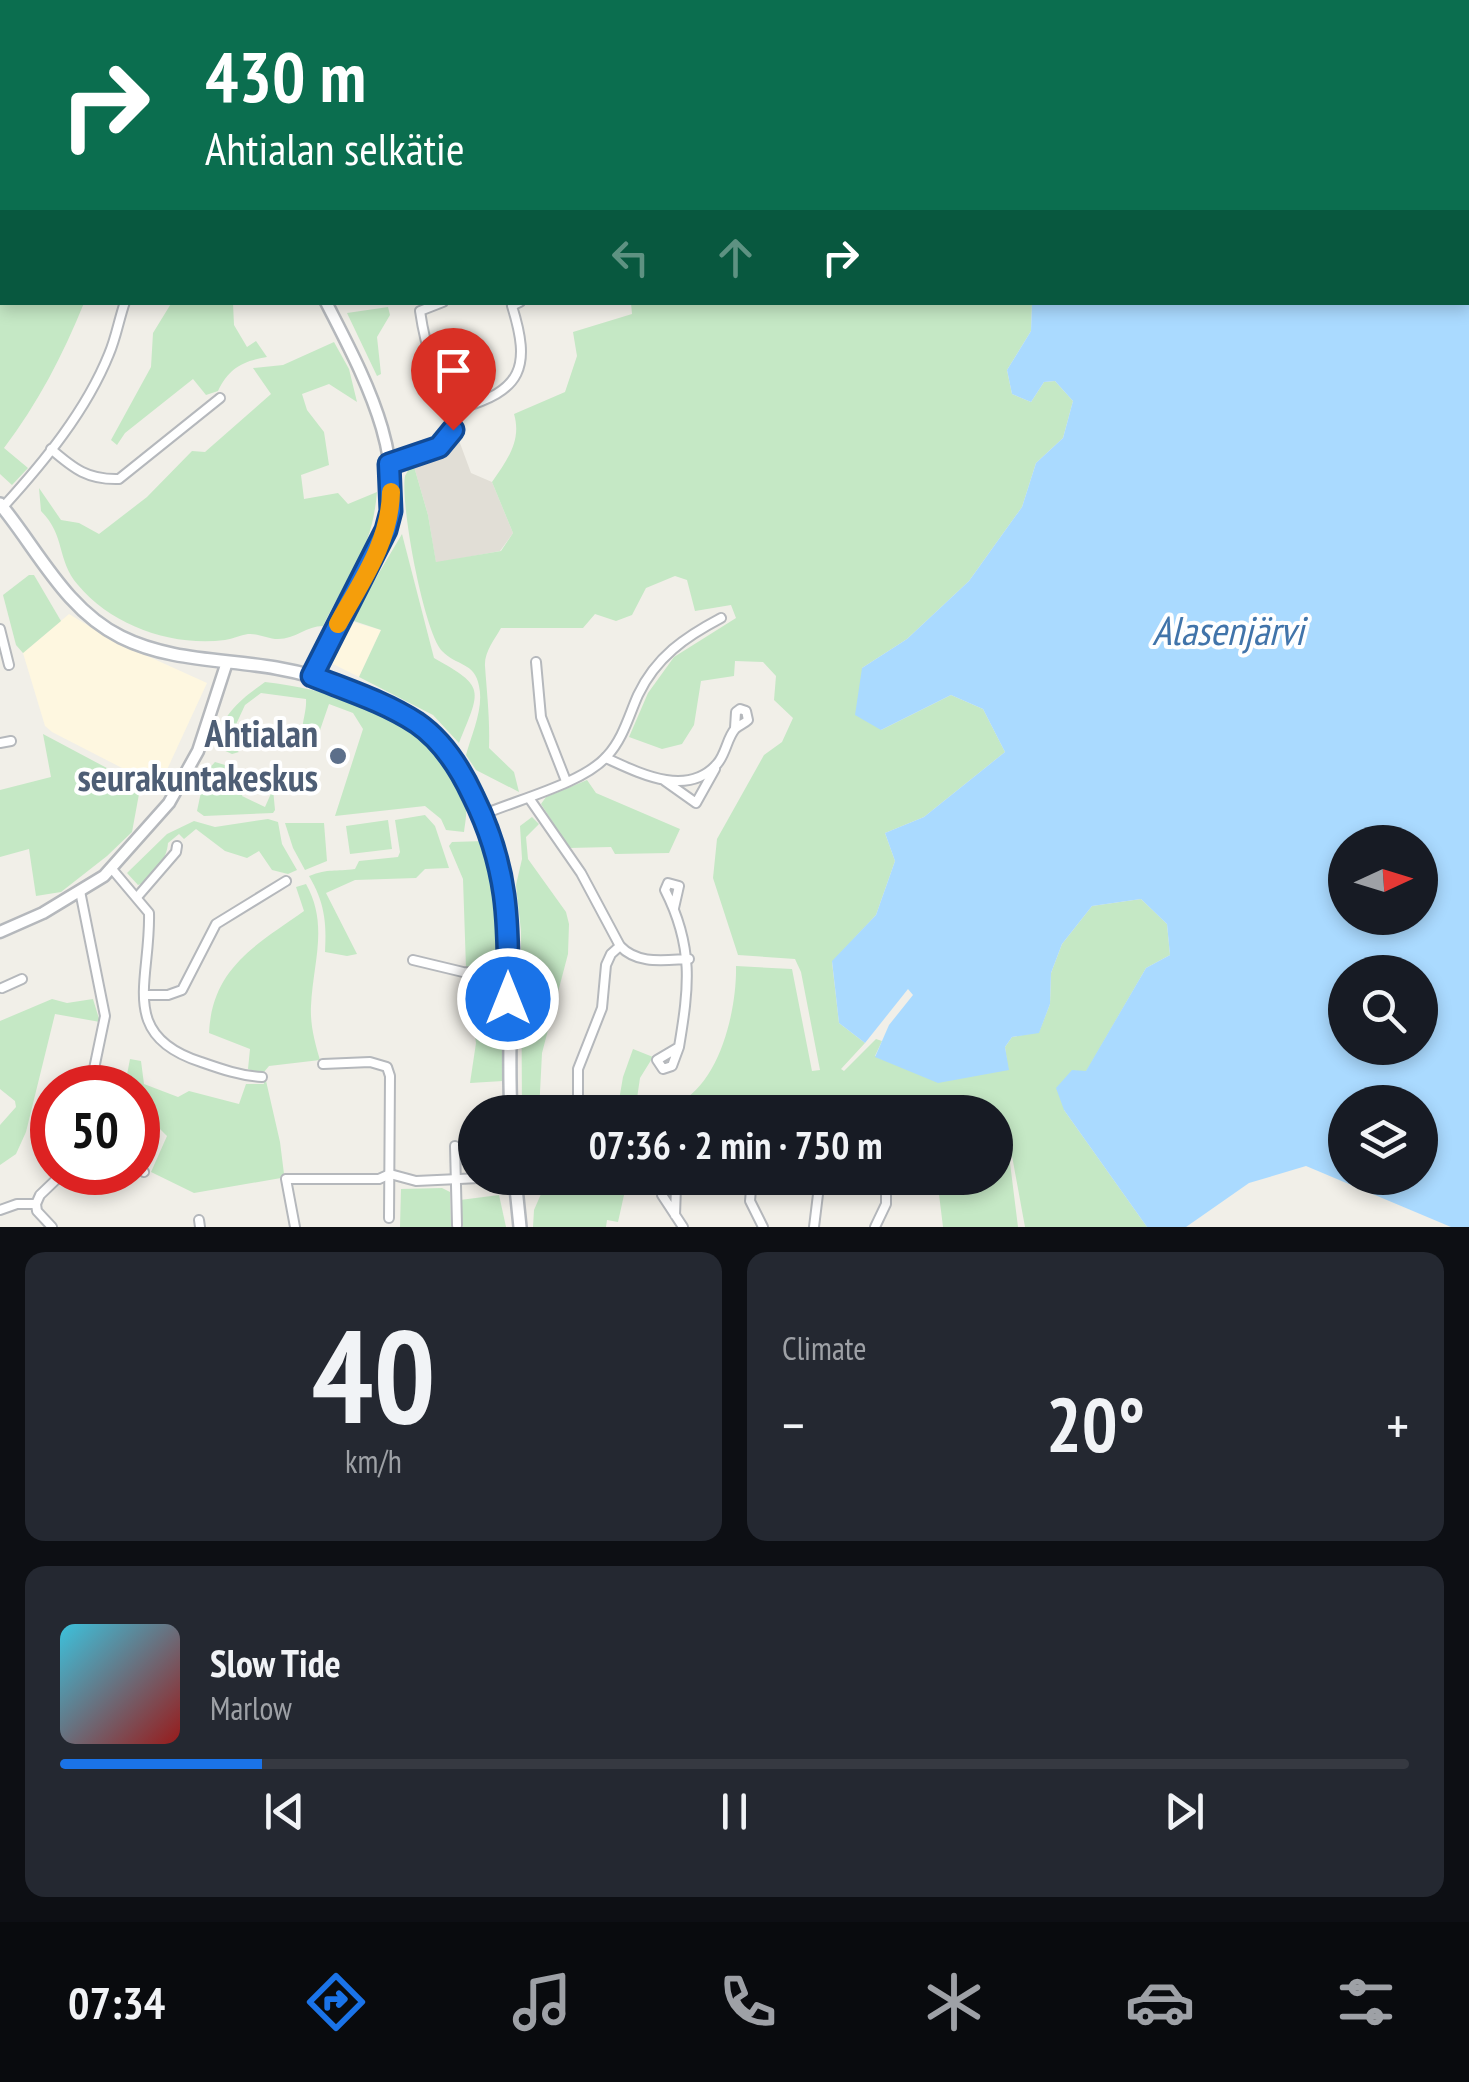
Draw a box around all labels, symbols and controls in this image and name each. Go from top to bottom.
text: 430 m [205,31,366,121]
icon: right [40,40,170,170]
text: Ahtialan selkätie [205,119,464,177]
icon: left [603,230,658,285]
icon: ahead [708,230,763,285]
icon: right [813,230,868,285]
pin [411,328,496,431]
icon: arrive [426,343,481,398]
water label: Alasenjärvi [1152,604,1309,656]
place label: Ahtialan seurakuntakeskus [77,708,318,801]
marker: Ahtialan seurakuntakeskus [327,745,349,767]
north arrow [1328,825,1438,935]
map controls [1328,825,1438,1195]
position arrow [456,947,560,1051]
button: search [1328,955,1438,1065]
speed limit sign: 50 [30,1065,160,1195]
button: layers [1328,1085,1438,1195]
text: 07:36 · 2 min · 750 m [589,1120,882,1169]
text: 40 [311,1291,436,1459]
text: Climate [782,1327,866,1369]
text: 20° [1046,1376,1145,1473]
text: − [782,1389,805,1460]
text: + [1386,1389,1409,1460]
text: km/h [345,1440,402,1482]
text: Slow Tide [210,1638,341,1687]
text: Marlow [210,1687,292,1729]
icon: previous [257,1784,312,1839]
icon: pause [707,1784,762,1839]
icon: next [1157,1784,1212,1839]
icon: directions [301,1967,371,2037]
icon: music [507,1967,577,2037]
icon: phone [713,1967,783,2037]
icon: climate [919,1967,989,2037]
icon: car [1125,1967,1195,2037]
icon: filters [1331,1967,1401,2037]
text: 07:34 [68,1973,165,2031]

